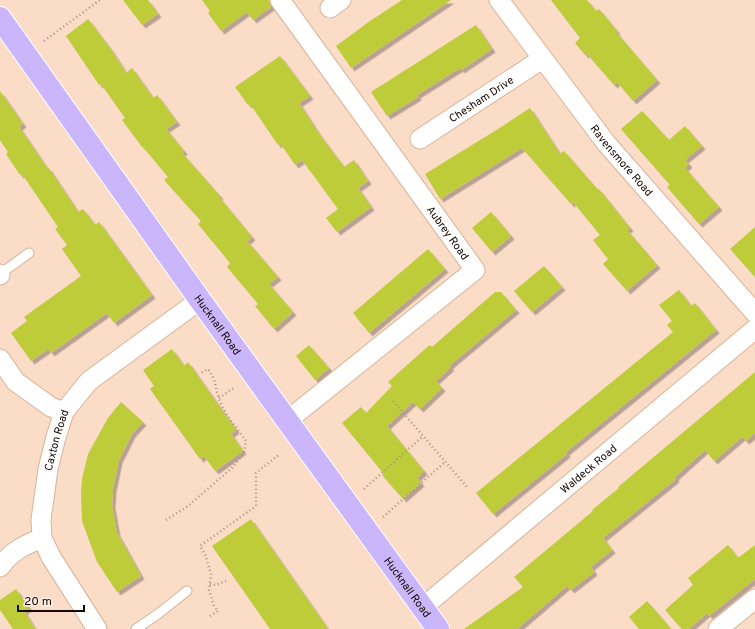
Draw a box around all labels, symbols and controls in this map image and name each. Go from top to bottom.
street label: Chesham Drive [447,73,517,126]
street label: Ravensmore Road [587,122,655,200]
street label: Aubrey Road [423,203,471,263]
street label: Hucknall Road [190,292,243,358]
street label: Caxton Road [42,408,72,472]
street label: Waldeck Road [558,442,620,497]
street label: Hucknall Road [380,555,433,621]
scale bar [18,587,84,613]
text: 20 m [24,594,52,610]

